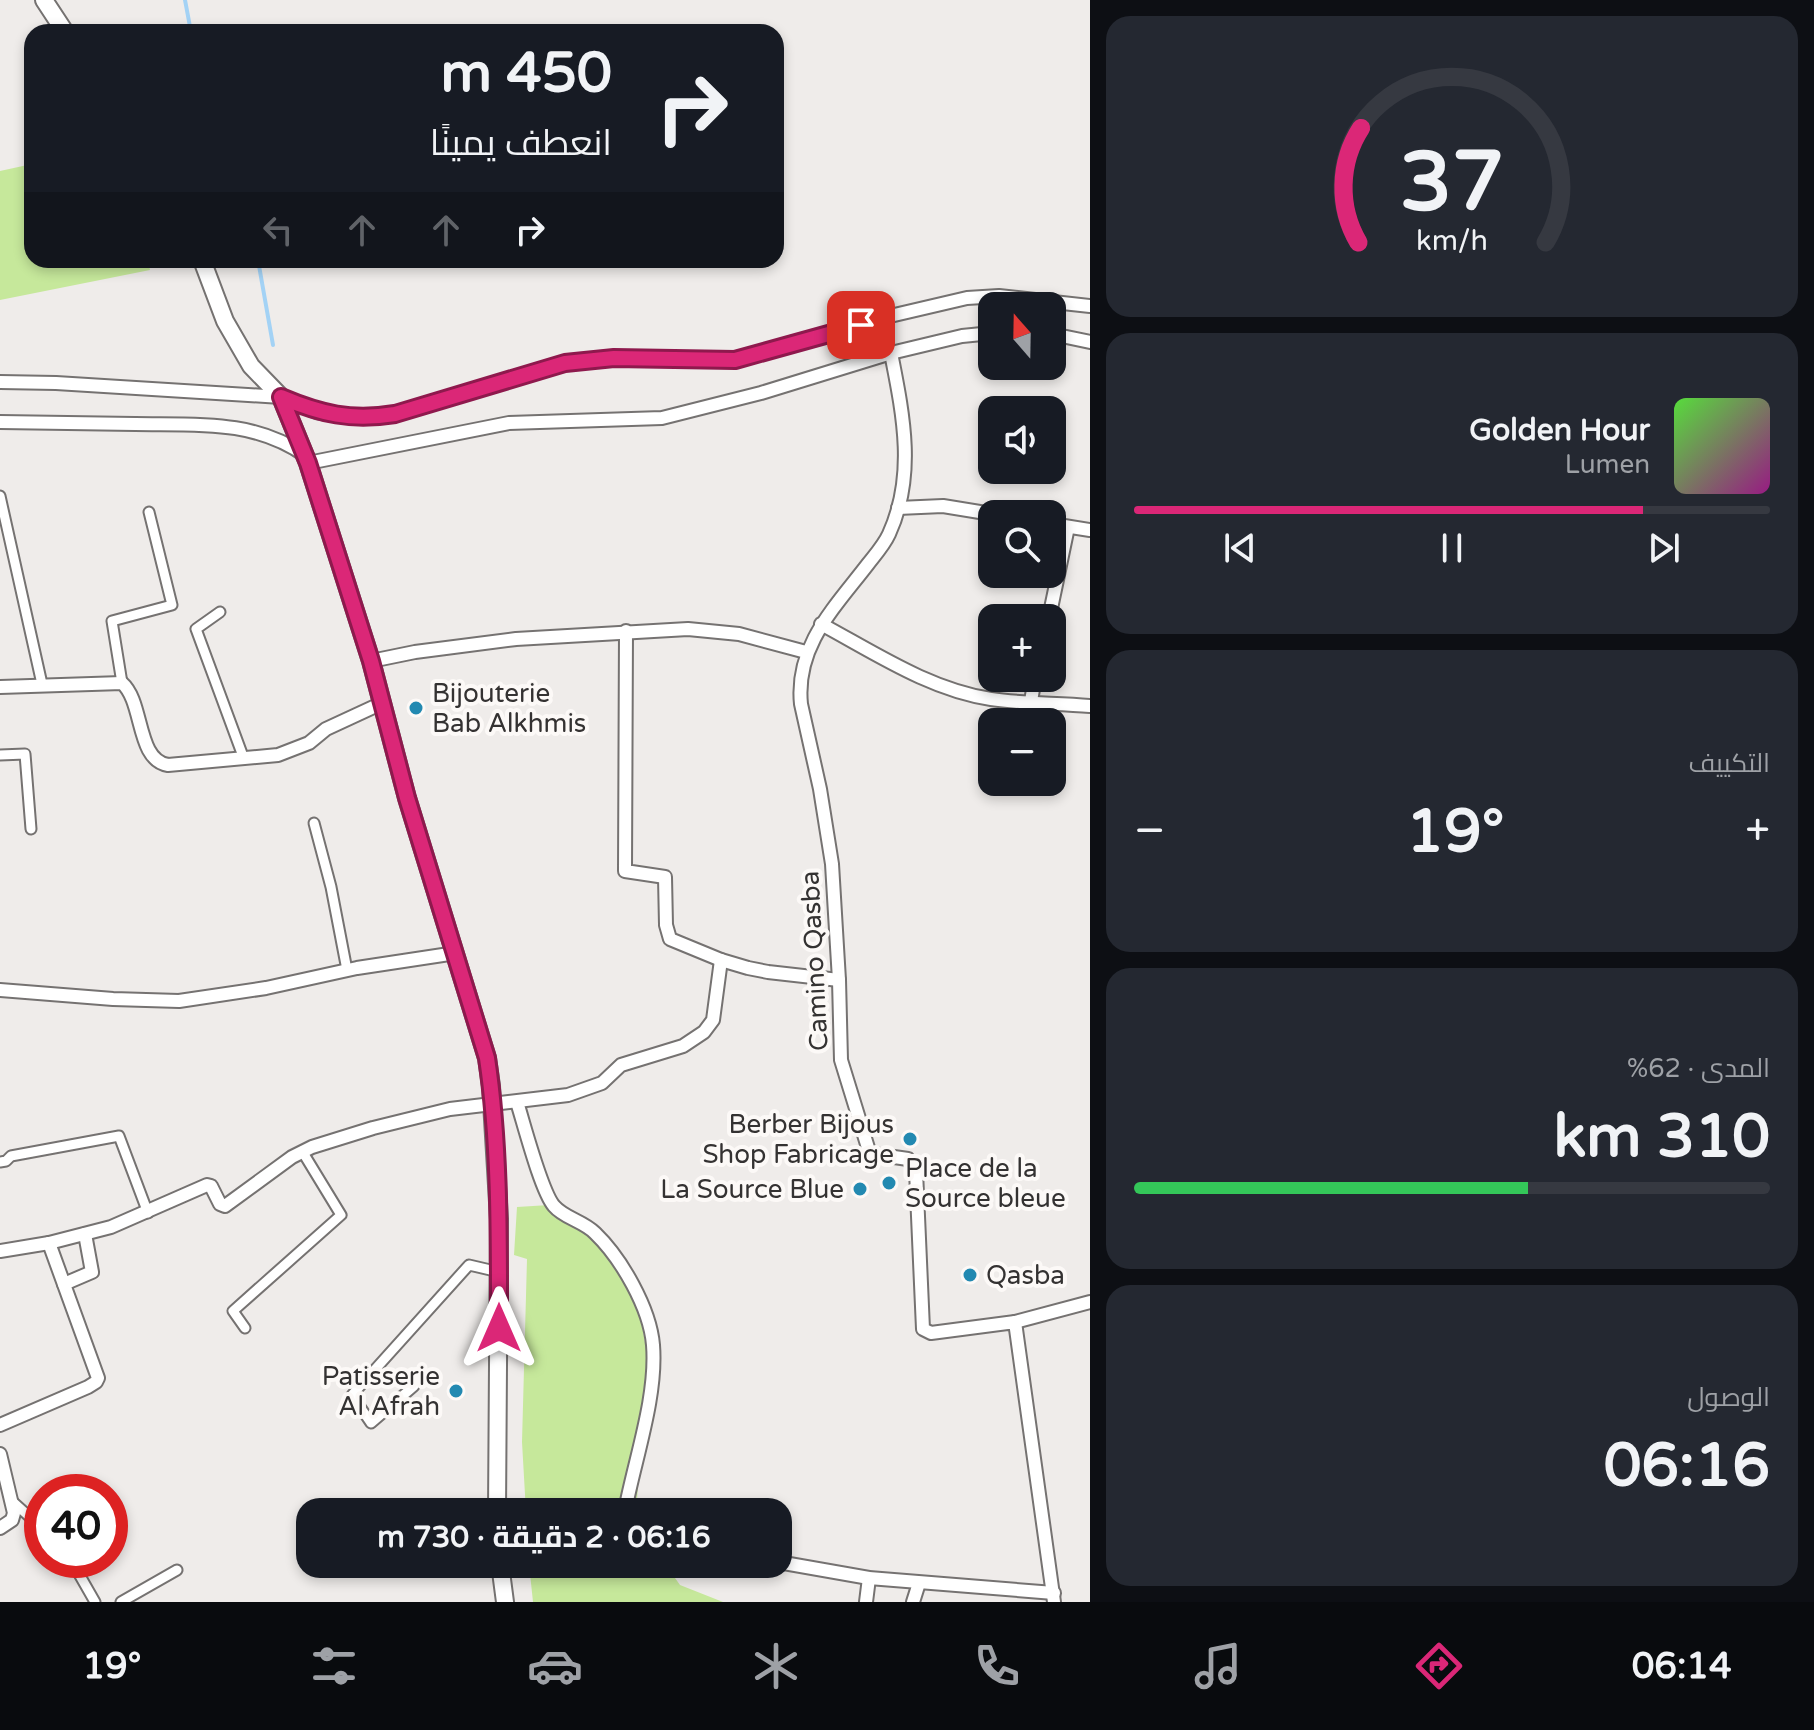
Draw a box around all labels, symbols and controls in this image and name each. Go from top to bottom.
text: 450 m [441,40,612,107]
icon: right [640,56,744,160]
text: انعطف يمينًا [430,122,612,165]
text: 37 [1400,132,1504,232]
icon: left [256,208,300,252]
icon: ahead [340,208,384,252]
icon: ahead [424,208,468,252]
icon: right [508,208,552,252]
text: km/h [1416,224,1488,258]
pin [827,291,895,359]
north arrow [978,292,1066,380]
map controls [978,292,1066,796]
icon: arrive [839,303,883,347]
button: sound [978,396,1066,484]
text: Golden Hour [1469,412,1650,449]
text: Lumen [1565,449,1650,480]
button: search [978,500,1066,588]
icon: previous [1218,526,1262,570]
icon: pause [1430,526,1474,570]
icon: next [1642,526,1686,570]
button: + [978,604,1066,692]
place label: Bijouterie Bab Alkhmis [432,678,586,739]
marker: Bijouterie Bab Alkhmis [407,699,425,717]
button: − [978,708,1066,796]
text: التكييف [1688,748,1770,779]
text: 19° [1406,796,1504,868]
text: − [1134,805,1165,858]
text: + [1745,805,1770,858]
street label: Camino Qasba [794,870,835,1052]
text: المدى · 62% [1627,1053,1770,1084]
text: 310 km [1554,1101,1770,1173]
place label: Berber Bijous Shop Fabricage [703,1109,894,1170]
marker: Berber Bijous Shop Fabricage [901,1130,919,1148]
place label: Place de la Source bleue [905,1153,1066,1214]
place label: La Source Blue [660,1174,844,1205]
marker: Place de la Source bleue [880,1174,898,1192]
marker: La Source Blue [851,1180,869,1198]
place label: Qasba [986,1260,1065,1291]
marker: Qasba [961,1266,979,1284]
position arrow [457,1286,541,1370]
place label: Patisserie Al Afrah [322,1361,440,1422]
marker: Patisserie Al Afrah [447,1382,465,1400]
text: الوصول [1687,1382,1770,1413]
text: 06:16 [1604,1430,1770,1502]
speed limit sign: 40 [24,1474,128,1578]
text: 06:16 · 2 دقيقة · 730 m [377,1519,711,1556]
icon: filters [306,1638,362,1694]
icon: car [527,1638,583,1694]
icon: climate [748,1638,804,1694]
icon: phone [969,1638,1025,1694]
icon: music [1190,1638,1246,1694]
icon: directions [1411,1638,1467,1694]
text: 19° [82,1645,141,1688]
text: 06:14 [1632,1645,1732,1688]

